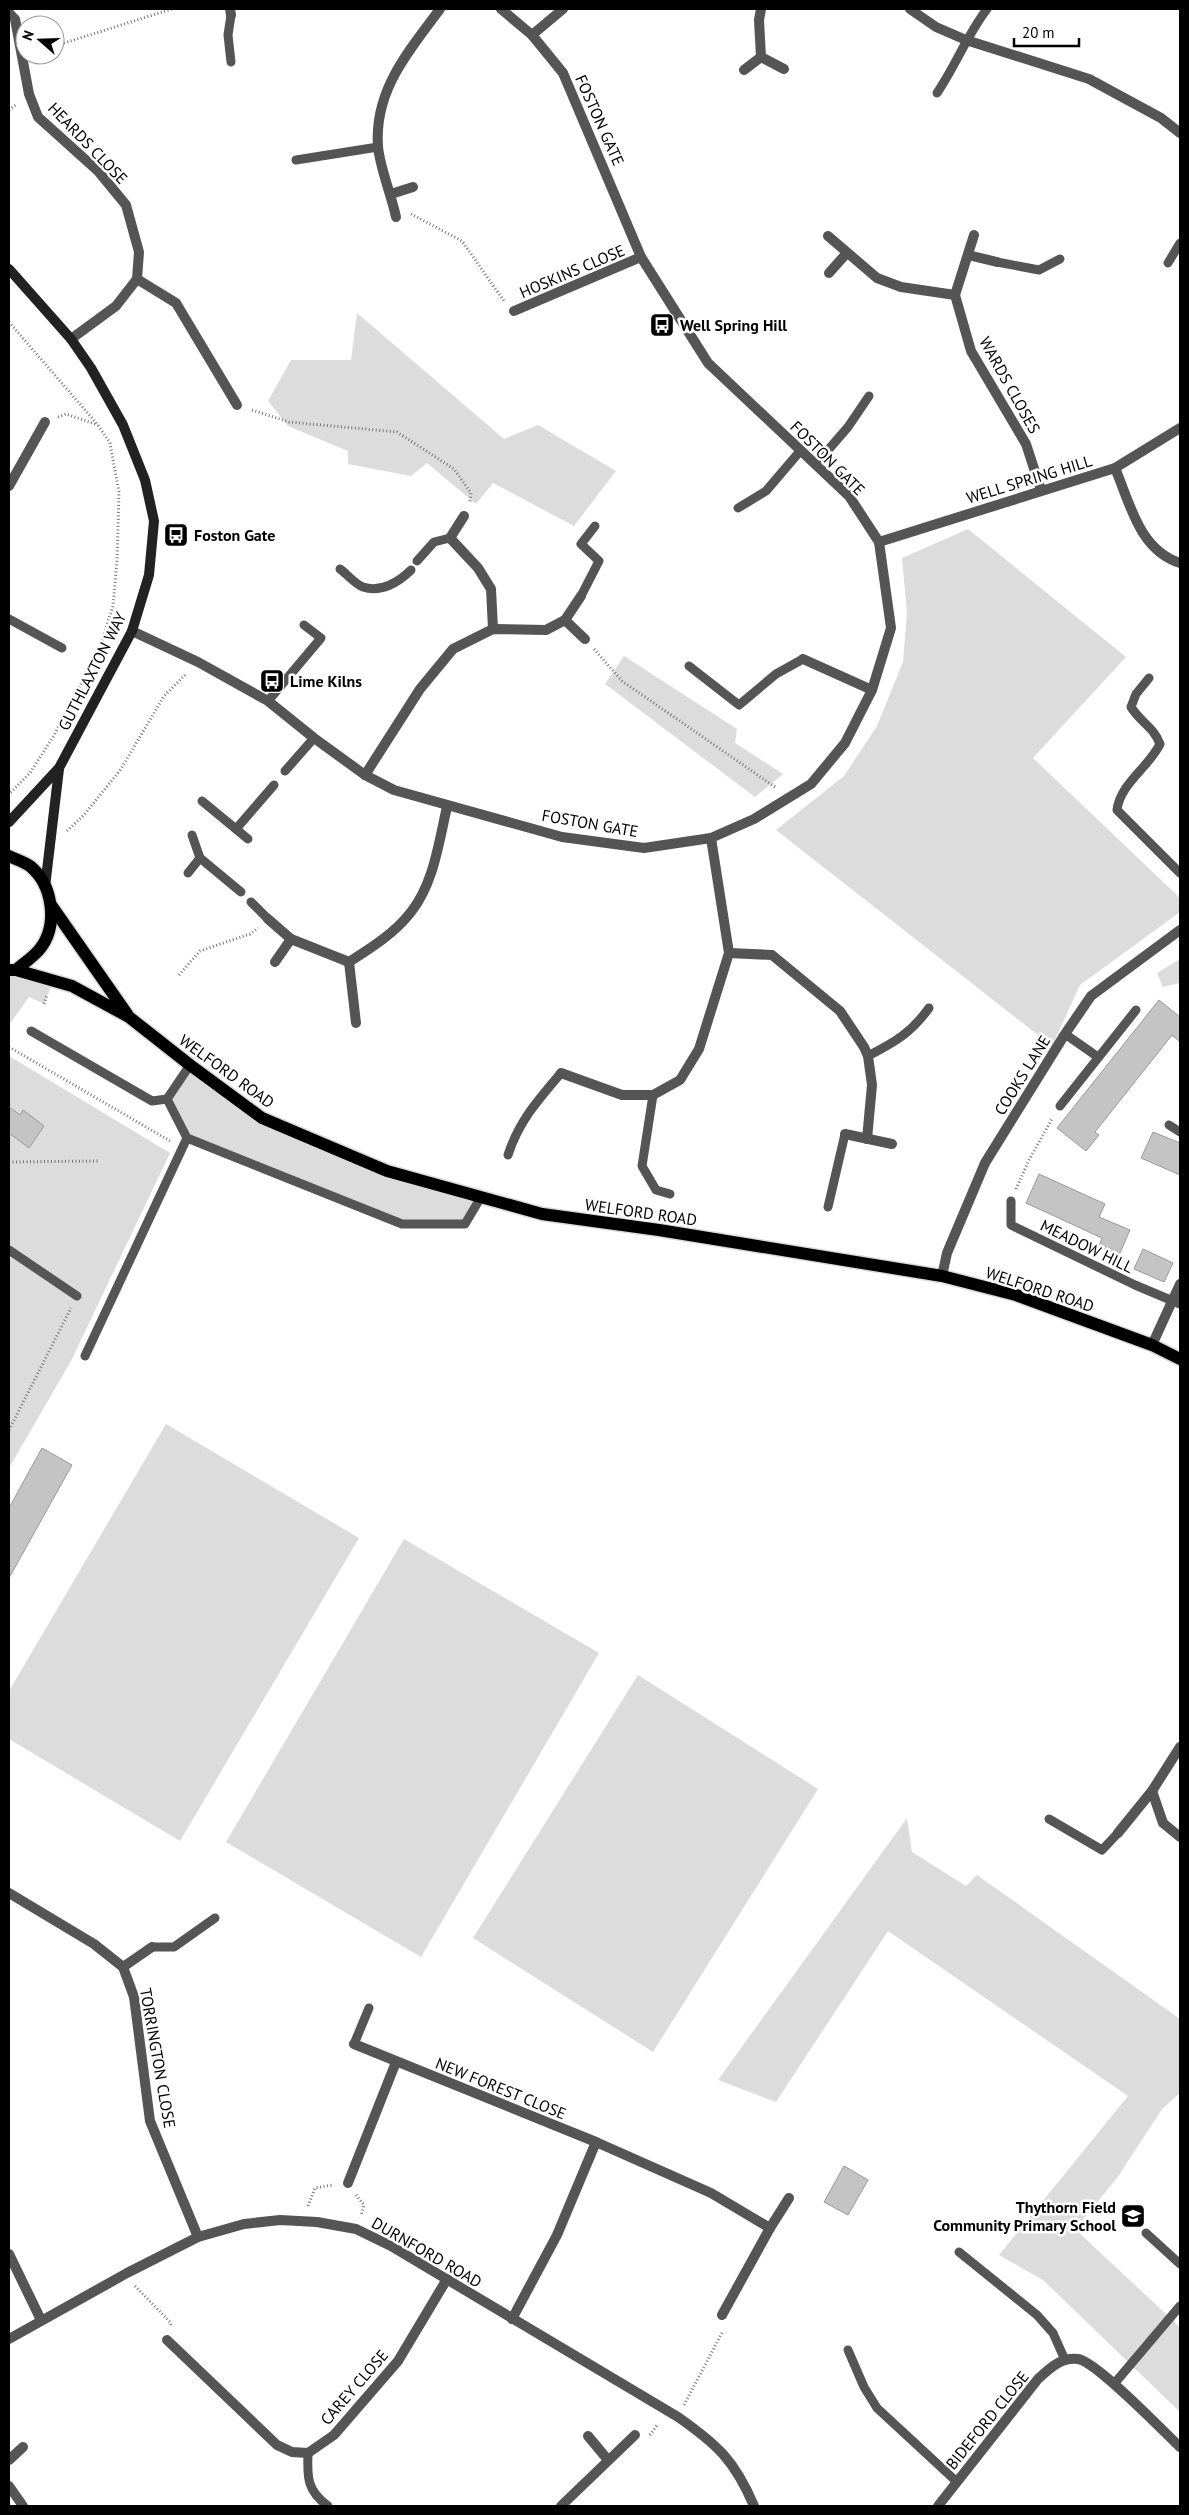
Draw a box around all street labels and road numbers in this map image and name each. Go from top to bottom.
street label: FOSTON GATE [571,71,629,169]
street label: HEARDS CLOSE [44,98,132,188]
street label: HOSKINS CLOSE [516,240,628,302]
street label: WARDS CLOSES [975,333,1045,437]
street label: FOSTON GATE [787,417,869,499]
street label: WELL SPRING HILL [964,450,1094,508]
street label: GUTHLAXTON WAY [54,608,131,734]
street label: FOSTON GATE [540,805,640,841]
street label: WELFORD ROAD [176,1030,278,1112]
street label: COOKS LANE [990,1031,1054,1119]
street label: WELFORD ROAD [584,1194,698,1230]
street label: MEADOW HILL [1037,1215,1137,1277]
street label: WELFORD ROAD [983,1262,1097,1316]
street label: TORRINGTON CLOSE [136,1986,180,2130]
street label: NEW FOREST CLOSE [433,2053,569,2123]
street label: DURNFORD ROAD [368,2212,486,2292]
street label: CAREY CLOSE [316,2345,392,2429]
street label: BIDEFORD CLOSE [941,2367,1033,2473]

